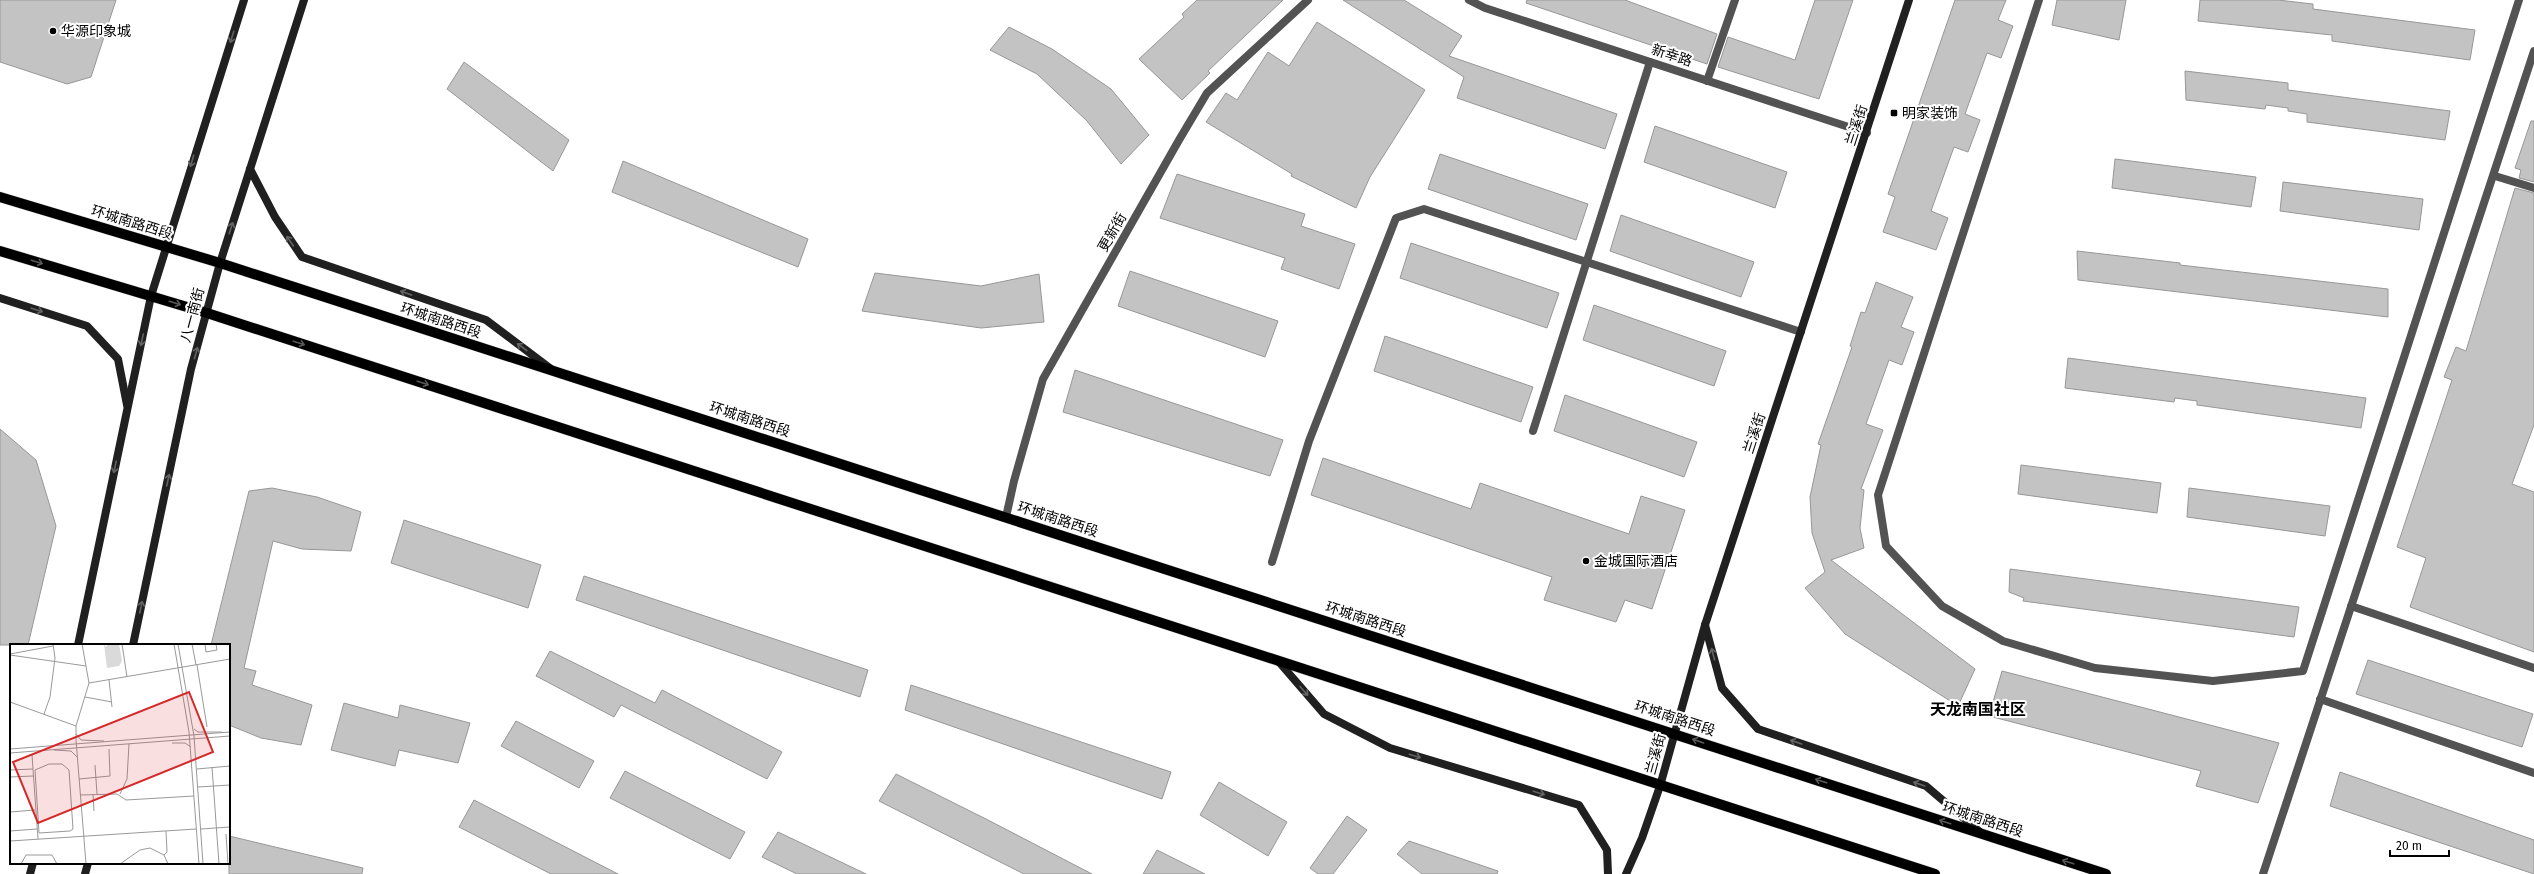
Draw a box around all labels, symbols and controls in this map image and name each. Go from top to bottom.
place label: 华源印象城 [61,23,131,40]
marker: 华源印象城 [48,26,58,36]
one-way arrow [228,30,235,43]
street label: 新幸路 [1649,41,1694,70]
street label: 兰溪街 [1842,103,1871,148]
place label: 明家装饰 [1902,105,1958,122]
marker: 明家装饰 [1889,108,1899,118]
one-way arrow [188,154,195,167]
street label: 环城南路西段 [89,202,175,243]
street label: 更新街 [1095,210,1130,255]
one-way arrow [228,222,236,234]
one-way arrow [286,235,294,246]
one-way arrow [31,259,44,266]
street label: 八一南街 [177,286,208,344]
one-way arrow [399,289,412,296]
street label: 环城南路西段 [398,299,483,342]
one-way arrow [169,300,182,307]
one-way arrow [30,307,43,314]
one-way arrow [138,333,146,346]
one-way arrow [293,339,305,347]
one-way arrow [517,343,528,351]
one-way arrow [193,346,200,359]
one-way arrow [416,380,429,387]
street label: 环城南路西段 [707,398,792,441]
street label: 兰溪街 [1740,411,1769,456]
one-way arrow [111,460,119,473]
one-way arrow [164,473,172,486]
street label: 环城南路西段 [1015,498,1100,541]
place label: 金城国际酒店 [1594,553,1678,570]
marker: 金城国际酒店 [1581,556,1591,566]
street label: 环城南路西段 [1323,598,1408,641]
one-way arrow [138,601,146,614]
inset map [10,644,230,864]
one-way arrow [1709,648,1716,661]
one-way arrow [1300,686,1309,697]
street label: 环城南路西段 [1632,697,1717,740]
district label: 天龙南国社区 [1930,700,2026,719]
street label: 兰溪街 [1642,732,1669,777]
one-way arrow [1692,736,1704,744]
one-way arrow [1790,738,1803,745]
one-way arrow [1408,753,1421,760]
one-way arrow [1816,777,1828,785]
one-way arrow [1914,779,1926,787]
one-way arrow [1532,790,1545,797]
street label: 环城南路西段 [1940,798,2025,841]
one-way arrow [1938,818,1951,825]
scale bar [2390,832,2449,858]
text: 20 m [2396,839,2422,853]
one-way arrow [2062,858,2075,865]

